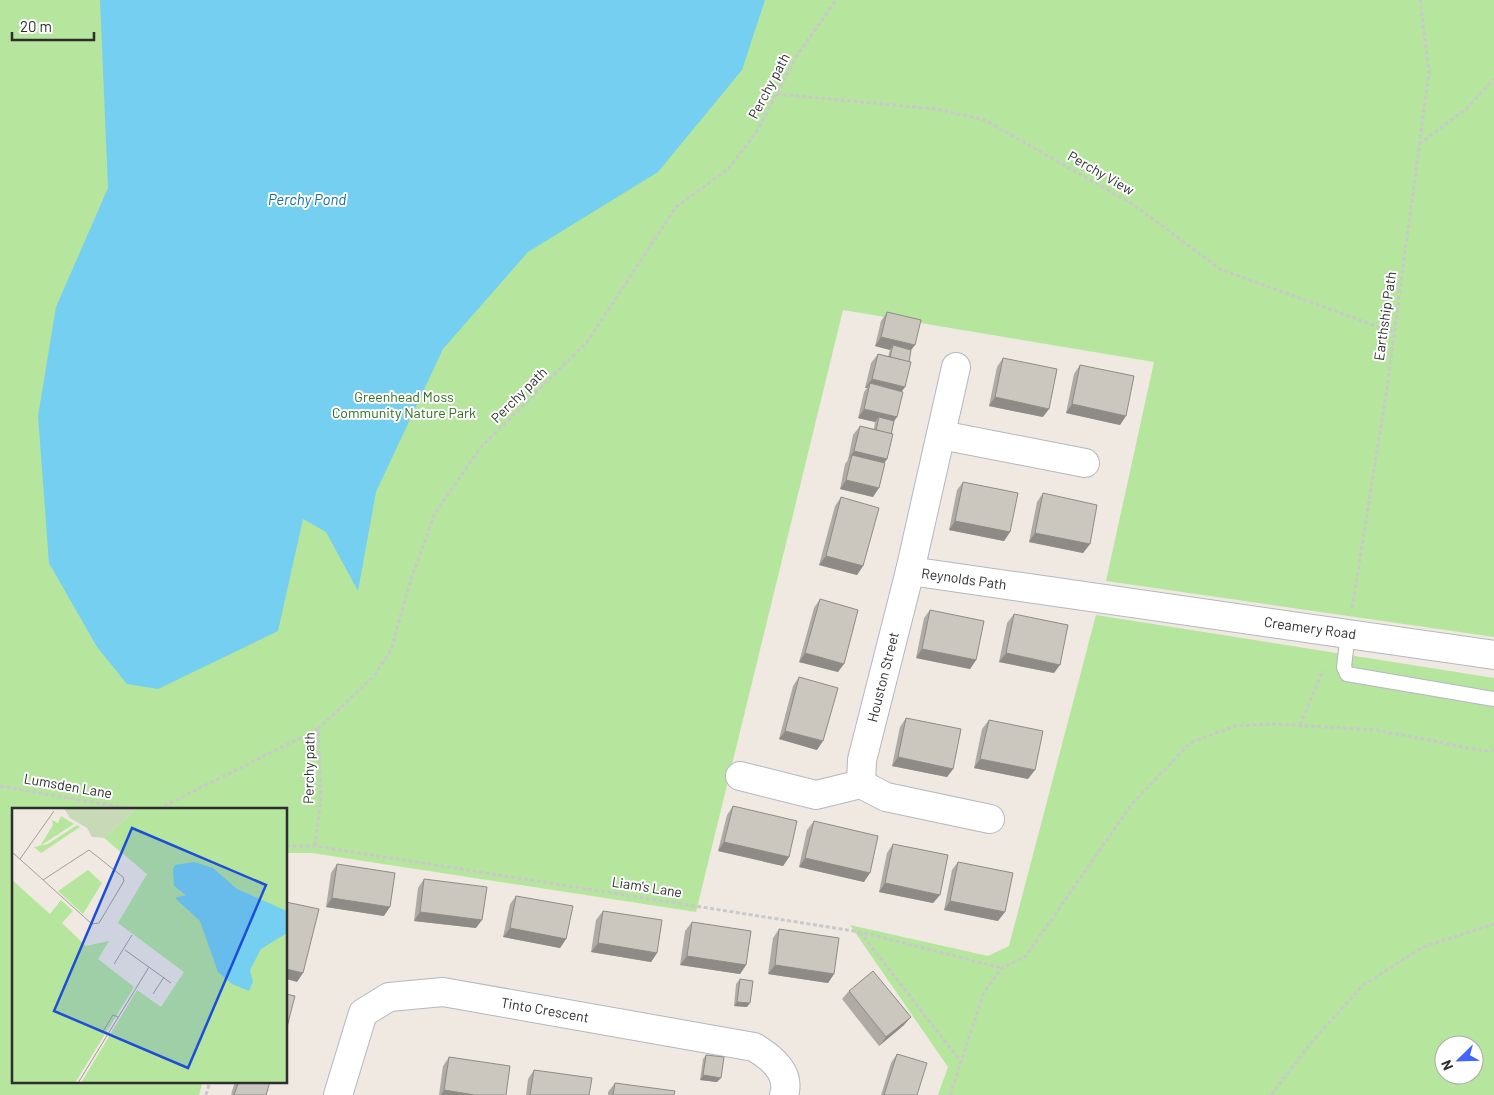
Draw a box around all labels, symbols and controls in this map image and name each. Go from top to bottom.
scale bar [12,10,95,42]
text: 20 m [20,17,52,35]
street label: Perchy path [744,50,793,122]
street label: Perchy View [1065,147,1137,198]
water label: Perchy Pond [268,190,346,208]
street label: Earthship Path [1370,270,1399,362]
street label: Perchy path [487,363,550,426]
park label: Greenhead Moss Community Nature Park [332,388,476,421]
street label: Reynolds Path [920,564,1008,593]
street label: Creamery Road [1263,613,1357,642]
street label: Houston Street [863,630,902,724]
street label: Perchy path [299,732,318,804]
street label: Lumsden Lane [23,769,114,802]
inset map [12,808,288,1082]
street label: Liam's Lane [611,873,683,900]
street label: Tinto Crescent [500,993,590,1026]
north arrow [1434,1035,1484,1085]
text: N [1437,1058,1456,1073]

